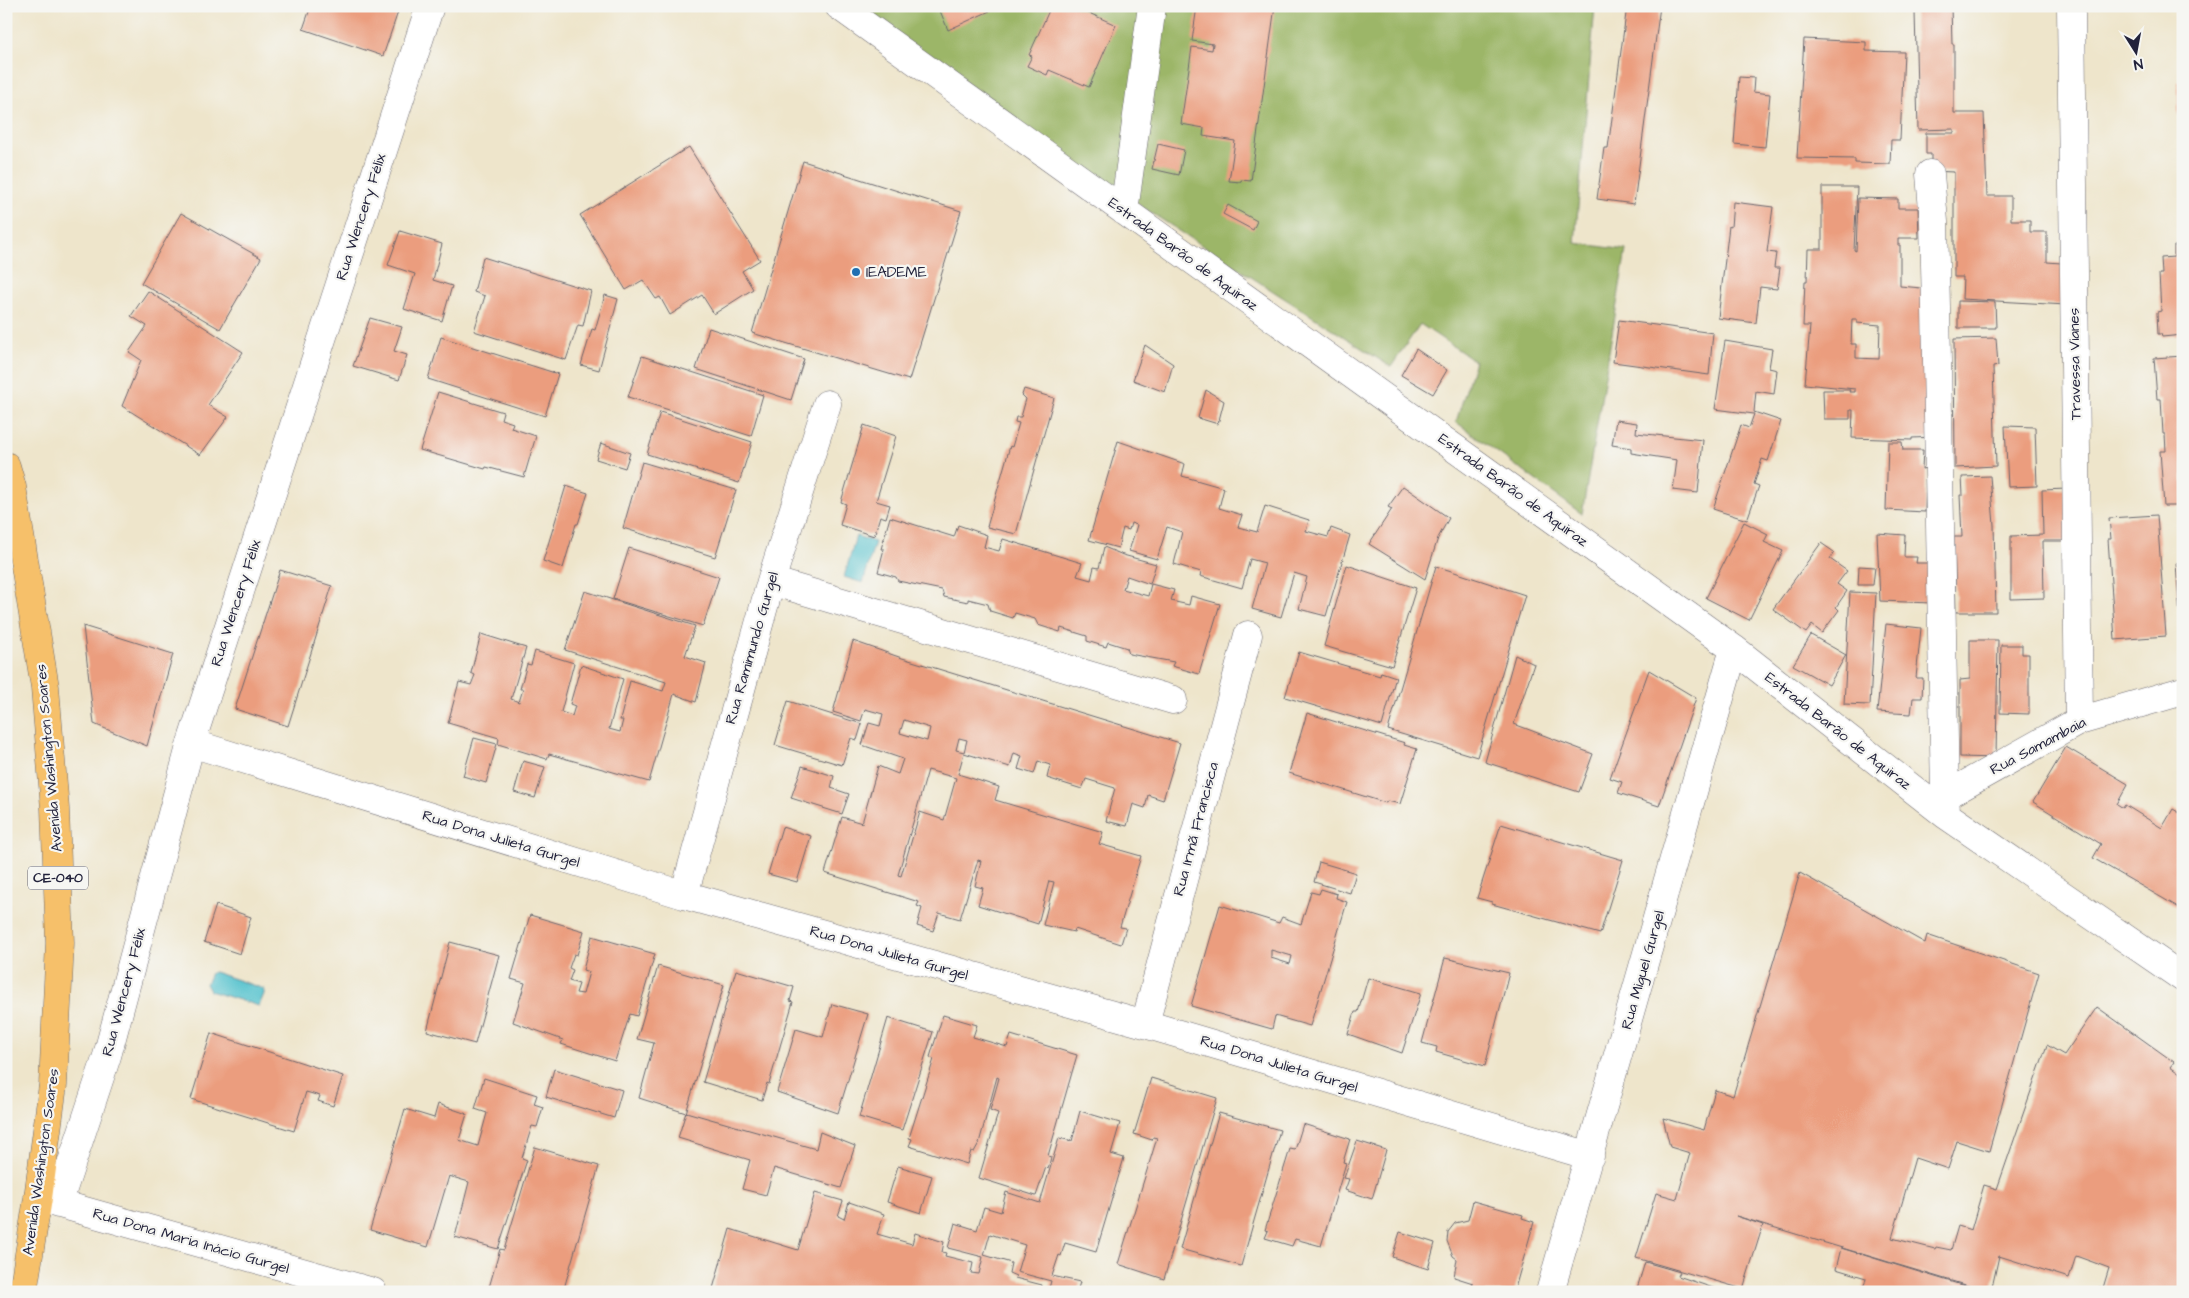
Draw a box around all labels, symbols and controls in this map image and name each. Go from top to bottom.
north arrow [2112,28,2162,78]
text: N [2132,53,2145,74]
street label: Rua Wencery Félix [331,150,393,283]
street label: Estrada Barão de Aquiraz [1104,192,1263,316]
place label: IEADEME [866,262,927,283]
marker: IEADEME [850,266,862,278]
street label: Travessa Vianes [2064,307,2086,420]
street label: Estrada Barão de Aquiraz [1434,428,1593,552]
street label: Rua Wencery Félix [206,536,268,669]
street label: Rua Ramimundo Gurgel [720,569,785,727]
street label: Avenida Washington Soares [30,663,69,853]
street label: Estrada Barão de Aquiraz [1760,667,1916,795]
street label: Rua Samambaia [1986,712,2090,780]
street label: Rua Irmã Francisca [1168,759,1224,898]
street label: Rua Dona Julieta Gurgel [419,805,582,874]
road number: CE-040 [28,866,88,890]
street label: Rua Miguel Gurgel [1616,908,1671,1032]
street label: Rua Dona Julieta Gurgel [807,920,971,987]
street label: Rua Wencery Félix [97,925,152,1059]
street label: Rua Dona Julieta Gurgel [1197,1030,1360,1099]
street label: Avenida Washington Soares [17,1067,66,1257]
street label: Rua Dona Maria Inácio Gurgel [90,1203,292,1280]

